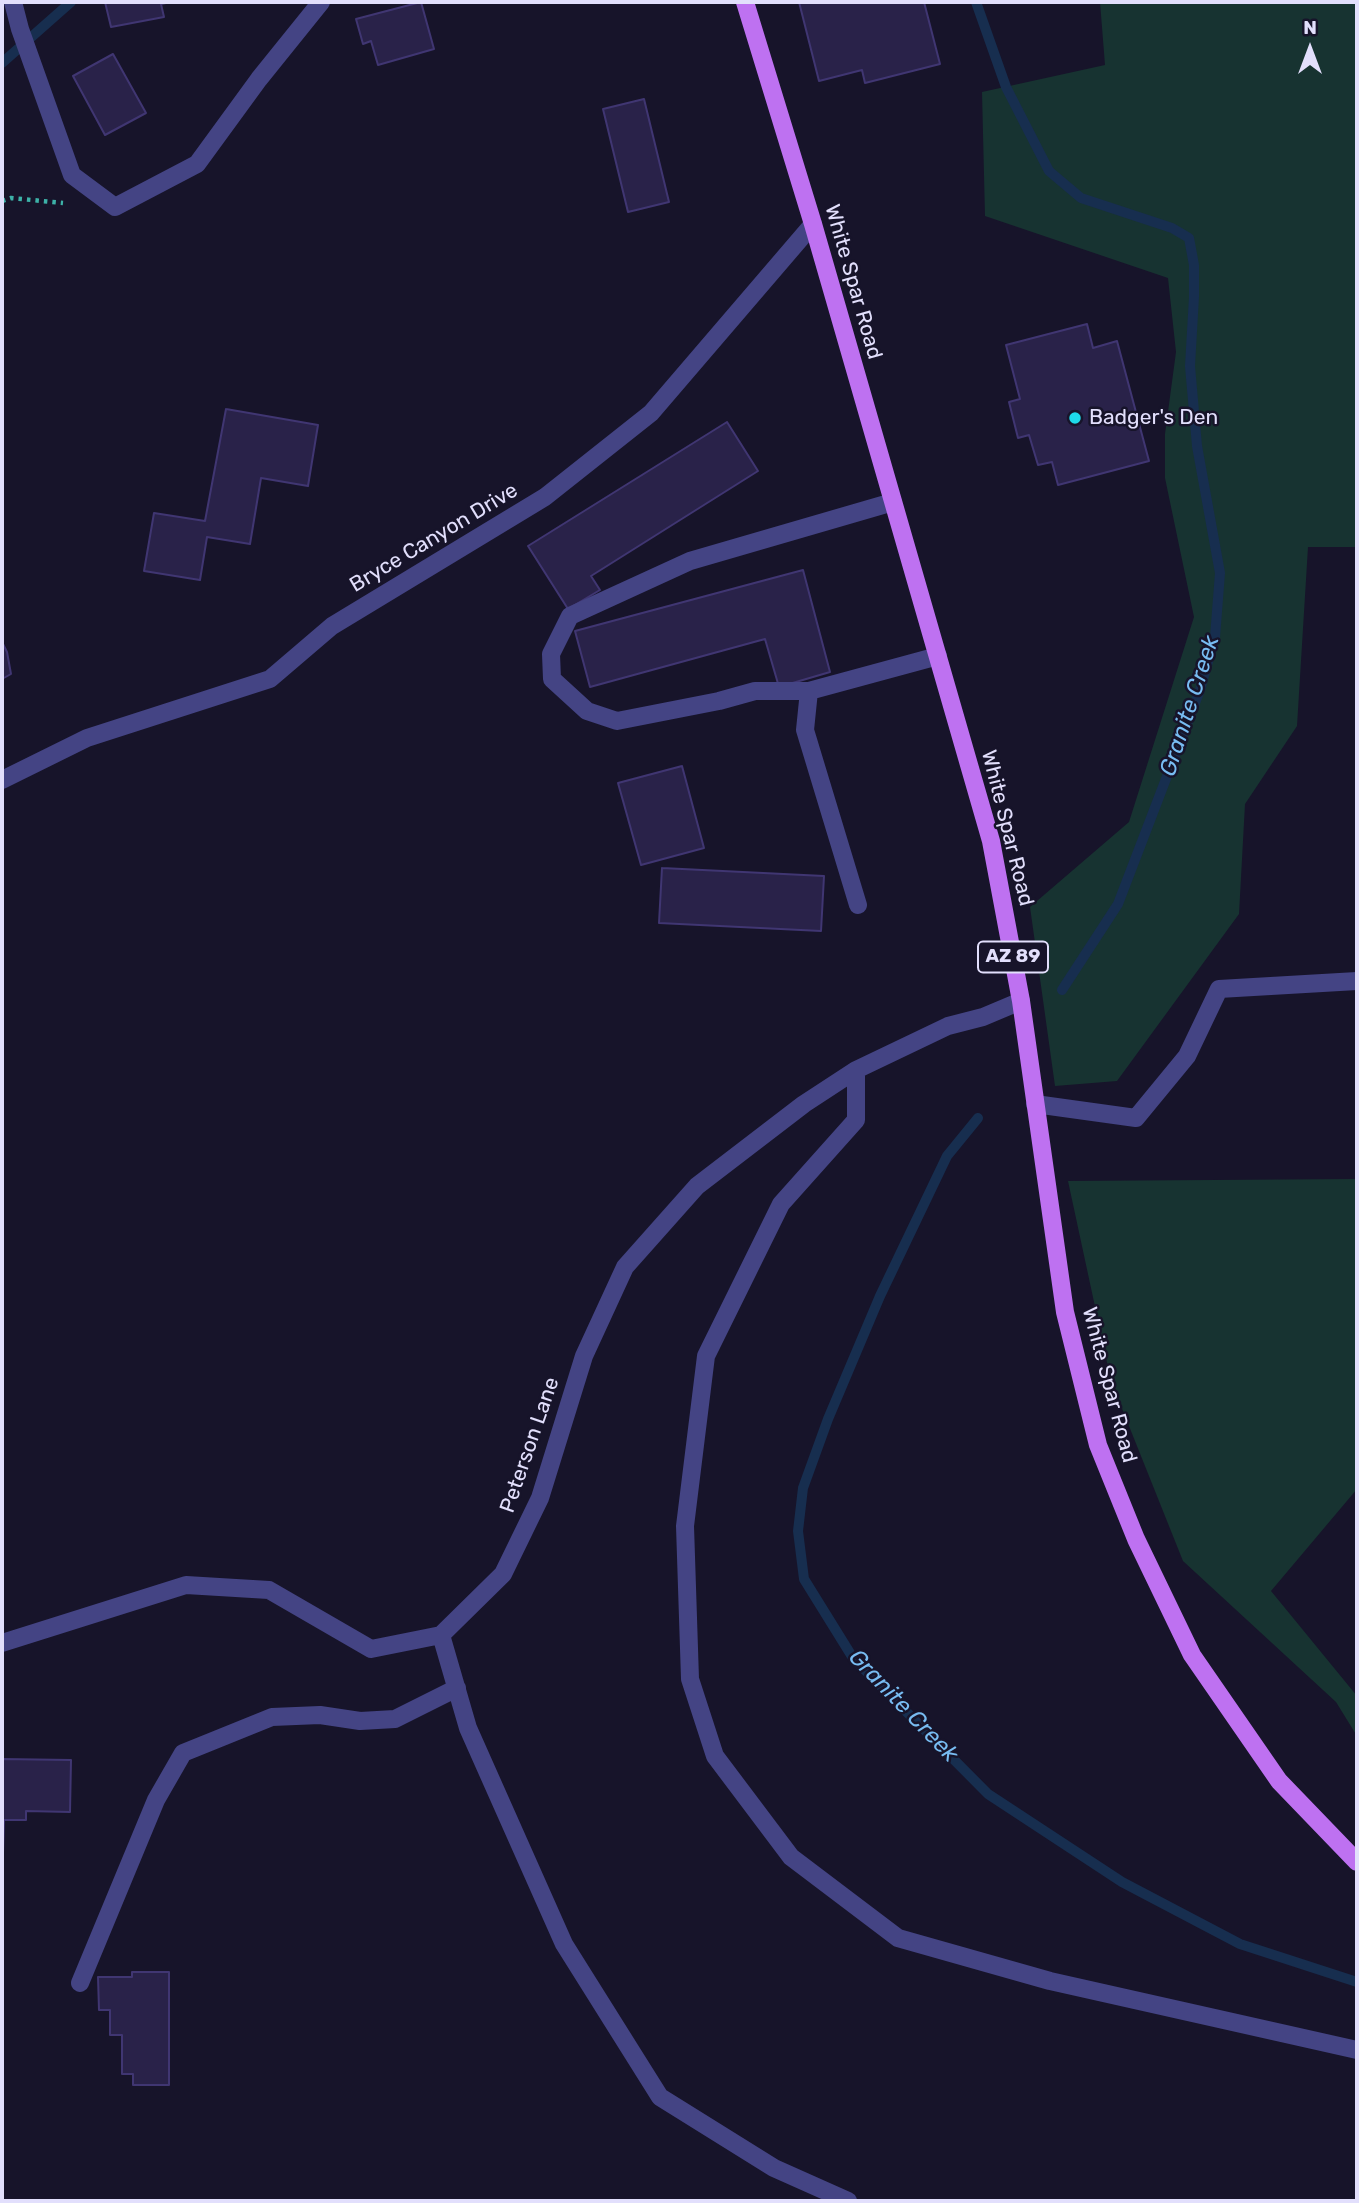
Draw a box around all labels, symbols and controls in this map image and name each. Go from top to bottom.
north arrow [1275,14,1345,84]
text: N [1303,16,1317,39]
street label: White Spar Road [819,202,887,362]
place label: Badger's Den [1089,405,1218,431]
marker: Badger's Den [1067,410,1083,426]
street label: Bryce Canyon Drive [345,478,523,598]
water label: Granite Creek [1154,632,1226,780]
street label: White Spar Road [975,747,1039,909]
road number: AZ 89 [978,942,1048,973]
street label: White Spar Road [1076,1305,1142,1465]
street label: Peterson Lane [495,1374,565,1516]
water label: Granite Creek [842,1644,964,1768]

